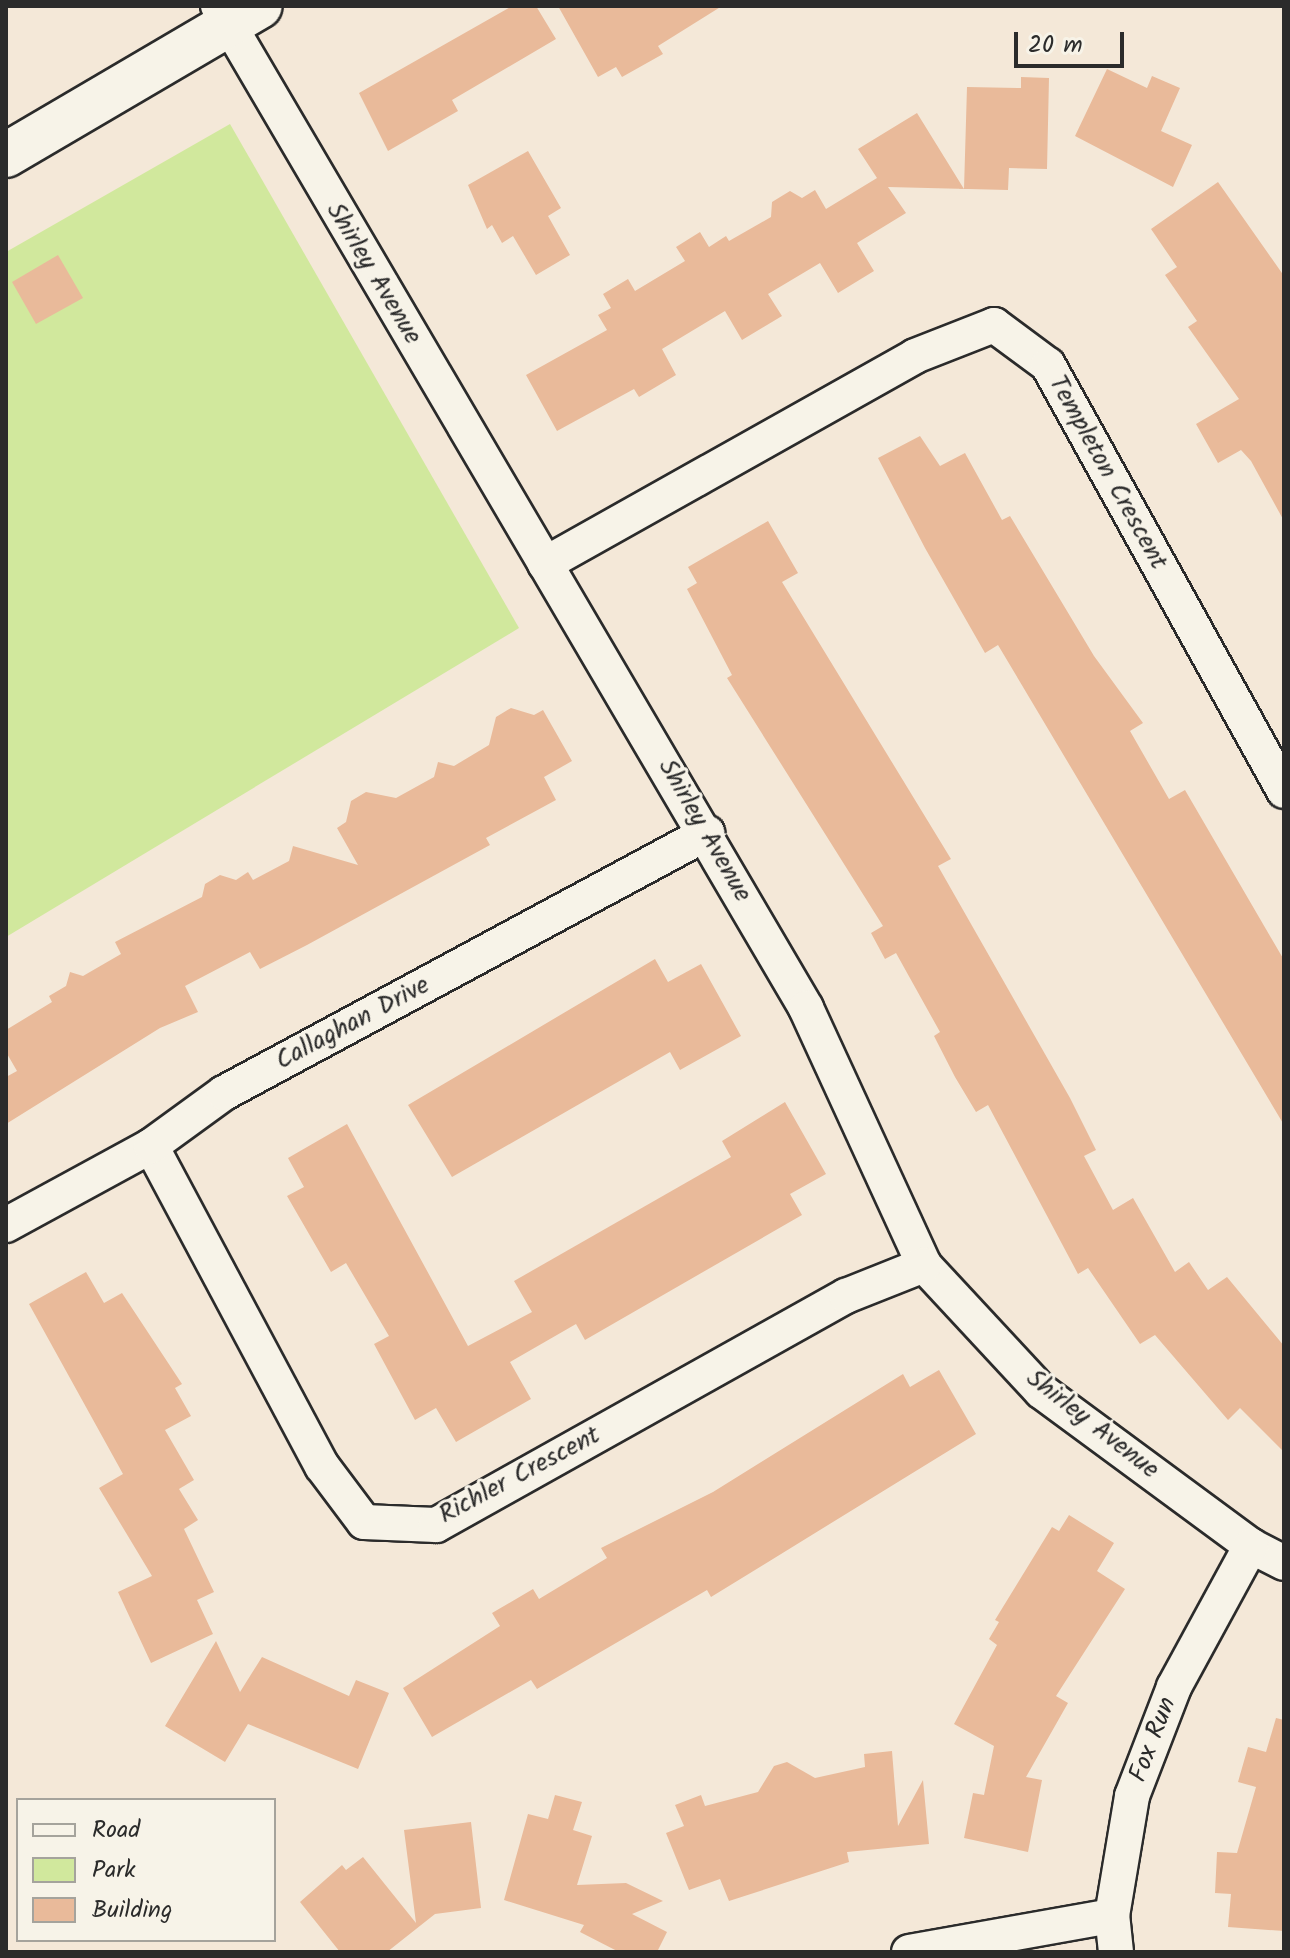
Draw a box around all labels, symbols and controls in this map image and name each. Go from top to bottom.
scale bar [1018,16,1128,66]
text: 20 m [1028,26,1083,65]
street label: Shirley Avenue [318,197,428,351]
street label: Templeton Crescent [1041,371,1173,575]
street label: Shirley Avenue [651,754,757,908]
street label: Callaghan Drive [271,970,435,1078]
street label: Shirley Avenue [1019,1364,1165,1486]
street label: Richler Crescent [434,1420,606,1532]
street label: Fox Run [1124,1693,1184,1787]
legend [16,1798,276,1942]
text: Road [92,1811,140,1850]
text: Park [92,1851,136,1890]
text: Building [92,1891,172,1930]

